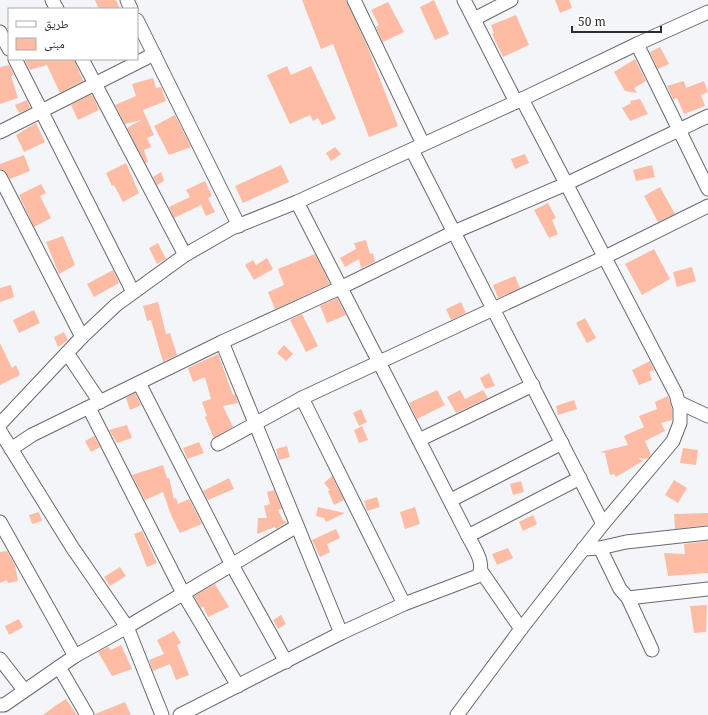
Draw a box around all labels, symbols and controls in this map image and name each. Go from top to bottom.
legend [8,8,138,60]
scale bar [572,8,661,34]
text: 50 m [578,13,606,30]
text: طريق [44,15,69,32]
text: مبنى [44,35,65,52]

